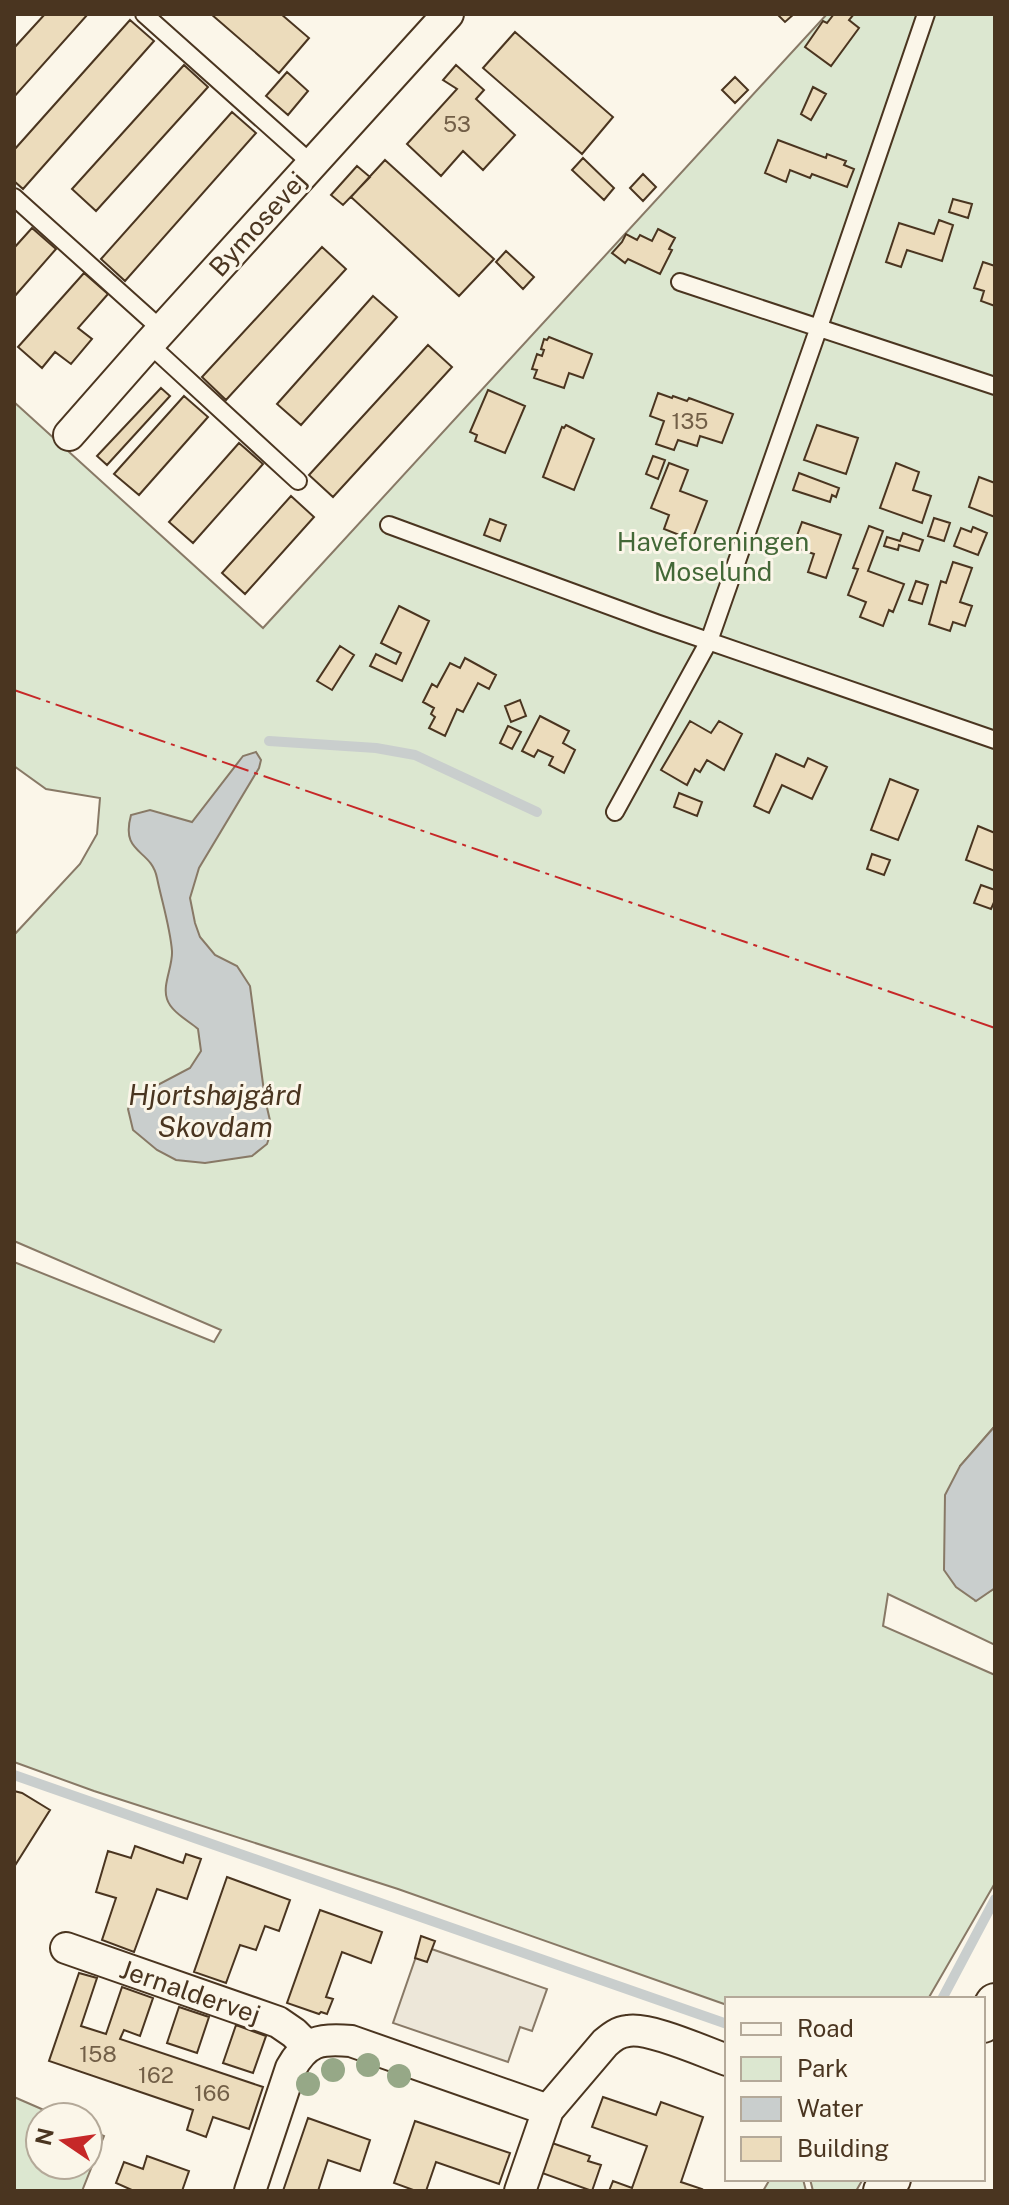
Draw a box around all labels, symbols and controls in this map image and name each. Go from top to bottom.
house number: 53 [443,111,471,137]
street label: Bymosevej [202,165,313,282]
house number: 135 [672,408,708,434]
park label: Haveforeningen Moselund [617,526,809,587]
water label: Hjortshøjgård Skovdam [128,1078,302,1143]
street label: Jernaldervej [116,1953,265,2030]
legend [725,1997,985,2181]
text: Road [797,2014,854,2042]
house number: 158 [79,2041,117,2067]
text: Park [797,2054,848,2082]
house number: 162 [138,2062,174,2088]
house number: 166 [194,2080,230,2106]
text: Water [797,2094,864,2122]
north arrow [24,2101,104,2181]
text: N [30,2125,59,2148]
text: Building [797,2134,889,2162]

